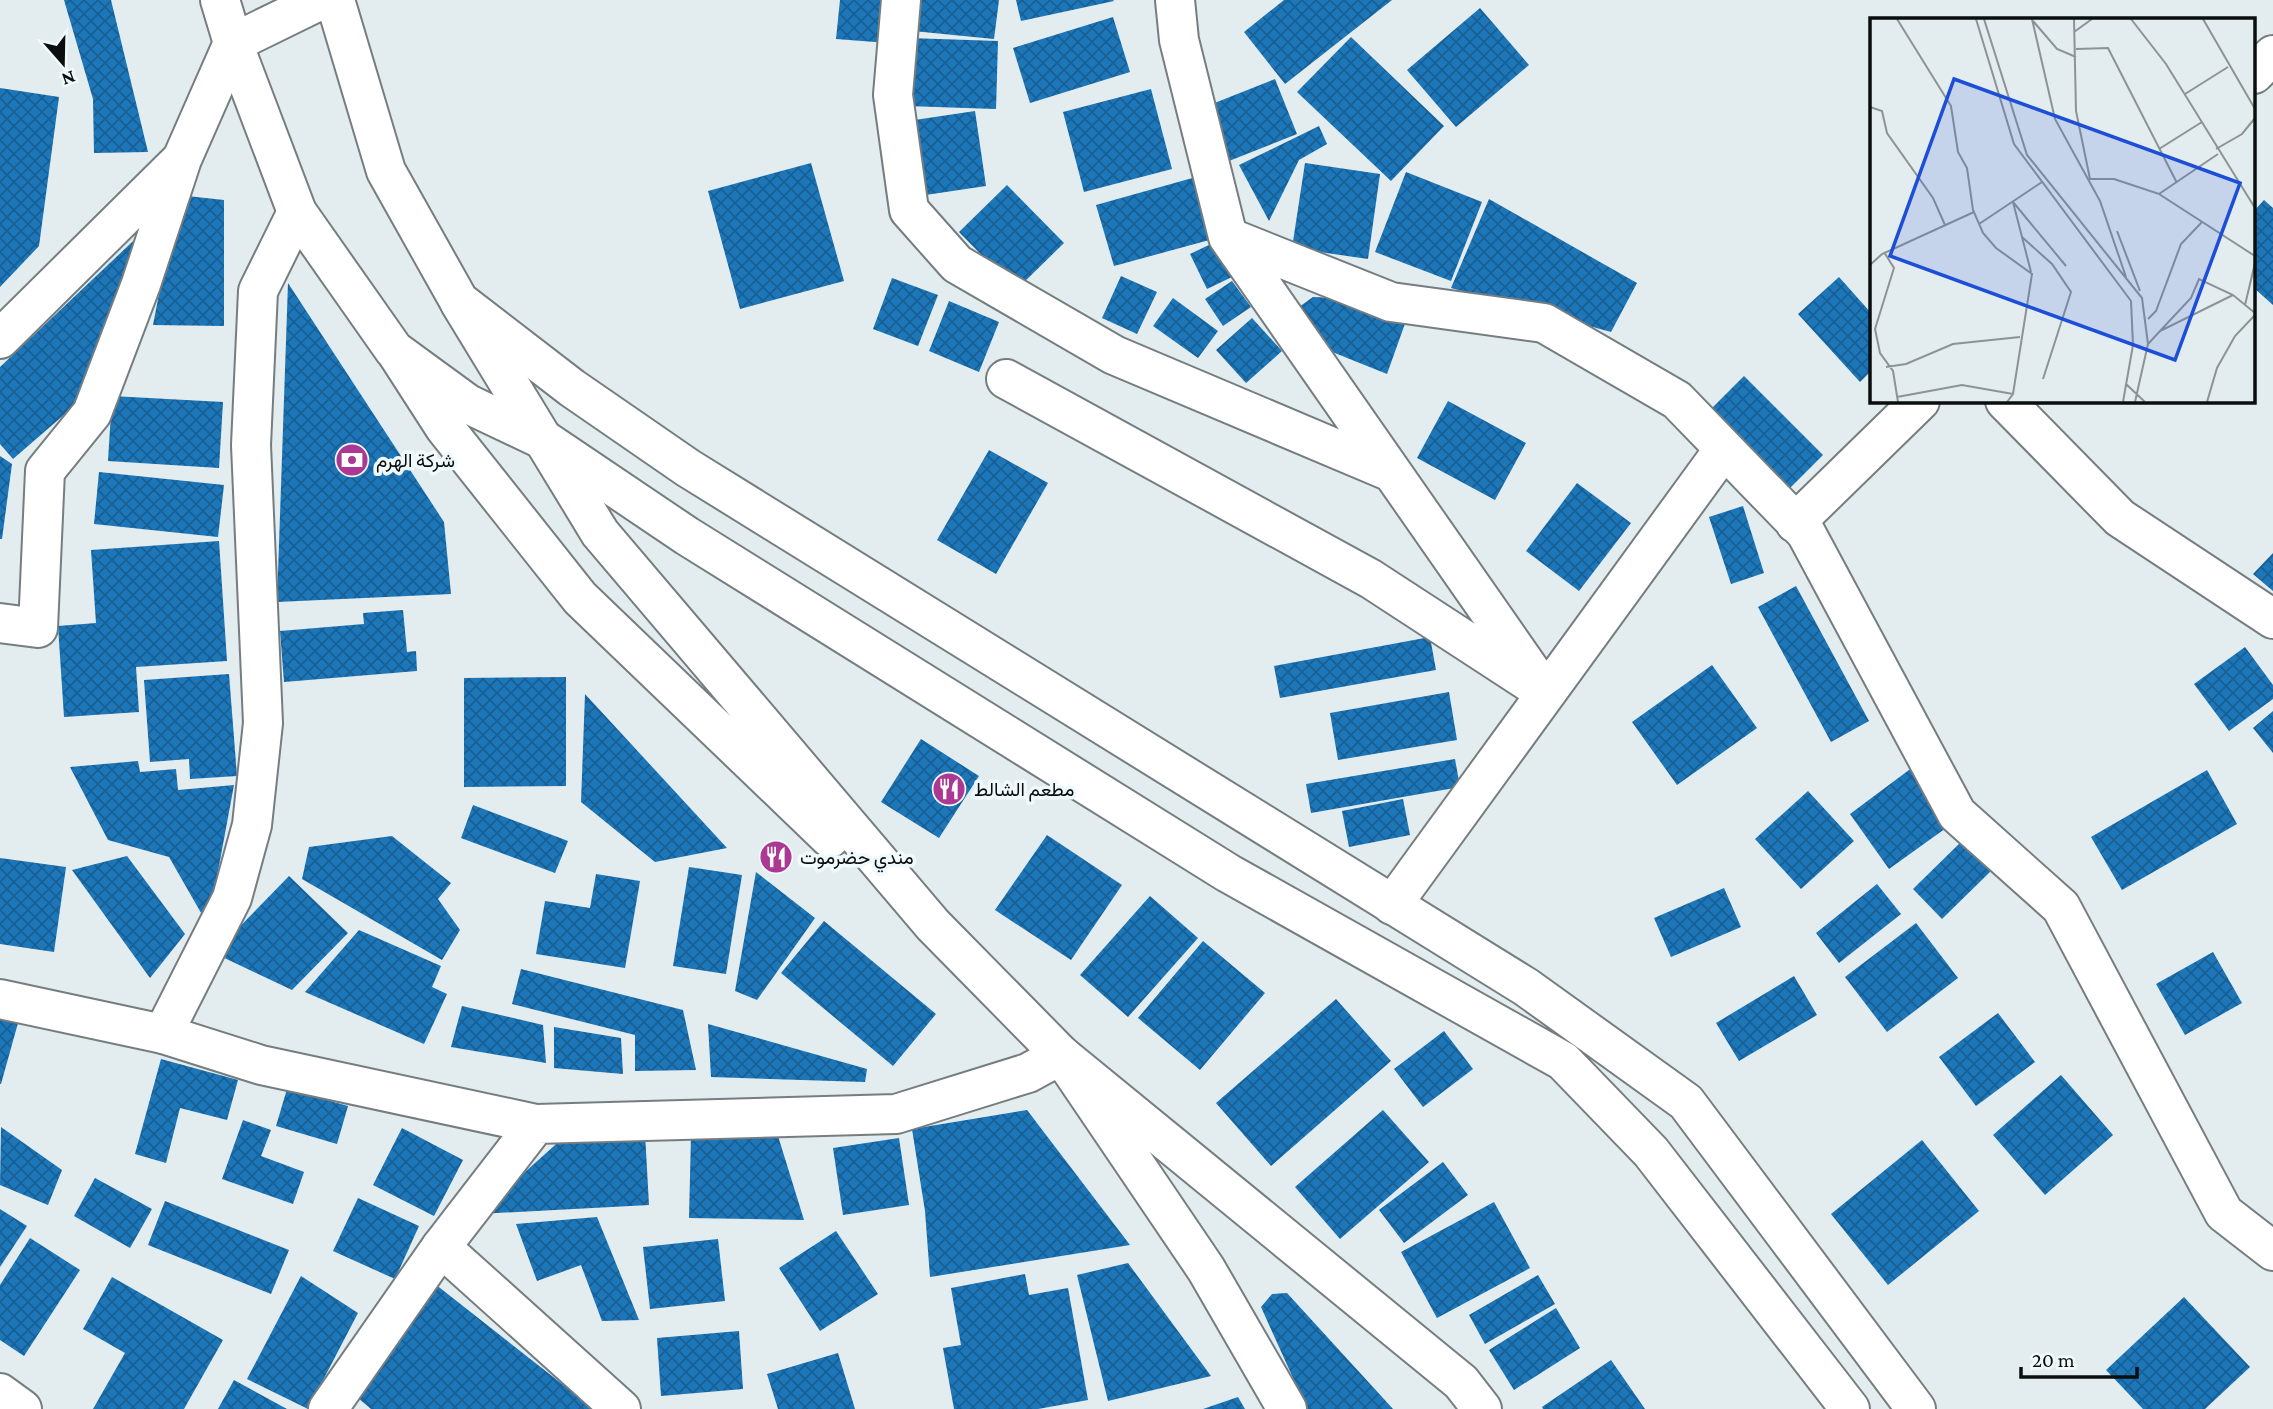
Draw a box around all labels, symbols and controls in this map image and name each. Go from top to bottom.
inset map [1870,18,2256,402]
north arrow [28,28,98,98]
text: N [59,66,78,91]
bank icon: شركة الهرم [333,441,371,479]
place label: شركة الهرم [376,450,455,473]
restaurant icon: مطعم الشالط [930,770,968,808]
place label: مطعم الشالط [974,779,1074,802]
restaurant icon: مندي حضرموت [757,838,795,876]
place label: مندي حضرموت [800,847,914,873]
scale bar [2021,1336,2136,1380]
text: 20 m [2032,1348,2075,1372]

